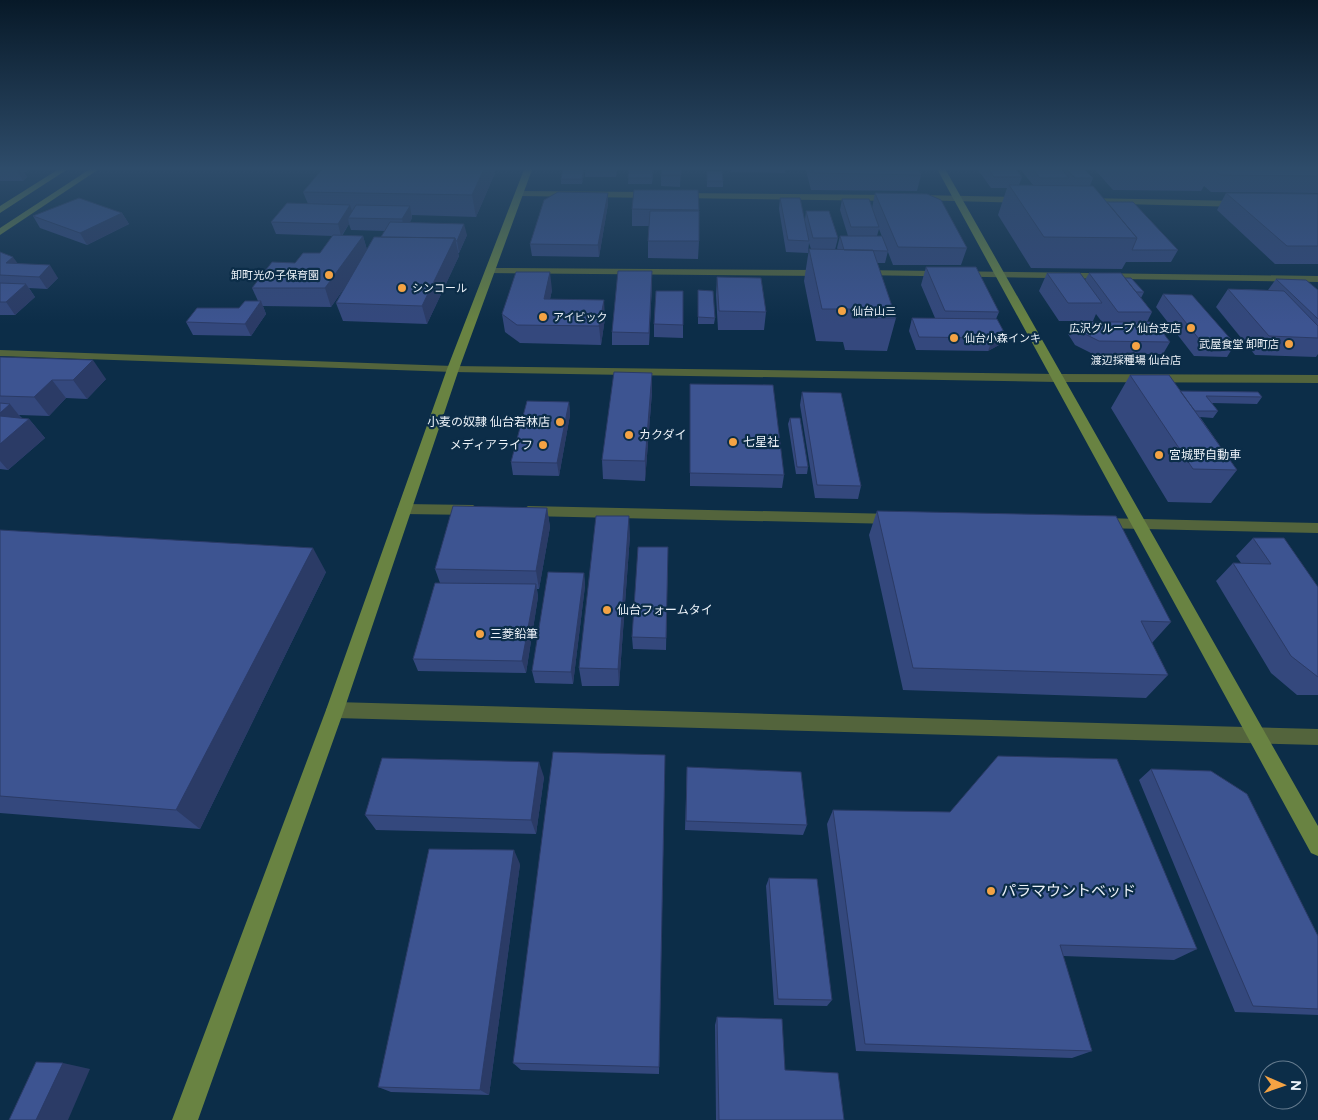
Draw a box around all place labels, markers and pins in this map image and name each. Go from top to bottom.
place label: 卸町光の子保育園 [231,269,319,282]
marker: 卸町光の子保育園 [323,269,335,281]
marker: シンコール [396,282,408,294]
place label: シンコール [412,282,467,295]
marker: 仙台山三 [836,305,848,317]
place label: 仙台山三 [852,305,896,318]
marker: アイビック [537,311,549,323]
place label: アイビック [553,311,607,324]
place label: 広沢グループ 仙台支店 [1069,322,1181,335]
marker: 広沢グループ 仙台支店 [1185,322,1197,334]
marker: 仙台小森インキ [948,332,960,344]
place label: 仙台小森インキ [964,332,1041,345]
place label: 武屋食堂 卸町店 [1199,338,1279,351]
marker: 武屋食堂 卸町店 [1283,338,1295,350]
marker: 渡辺採種場 仙台店 [1130,340,1142,352]
place label: 渡辺採種場 仙台店 [1091,354,1181,367]
place label: 小麦の奴隷 仙台若林店 [427,415,550,429]
marker: 小麦の奴隷 仙台若林店 [554,416,566,428]
place label: カクダイ [639,428,687,442]
marker: カクダイ [623,429,635,441]
place label: 七星社 [743,435,779,449]
marker: 七星社 [727,436,739,448]
place label: メディアライフ [450,438,533,452]
marker: メディアライフ [537,439,549,451]
place label: 宮城野自動車 [1169,448,1241,462]
marker: 宮城野自動車 [1153,449,1165,461]
place label: 仙台フォームタイ [617,603,713,617]
marker: 仙台フォームタイ [601,604,613,616]
place label: 三菱鉛筆 [490,627,538,641]
marker: 三菱鉛筆 [474,628,486,640]
place label: パラマウントベッド [1001,882,1136,900]
marker: パラマウントベッド [985,885,997,897]

